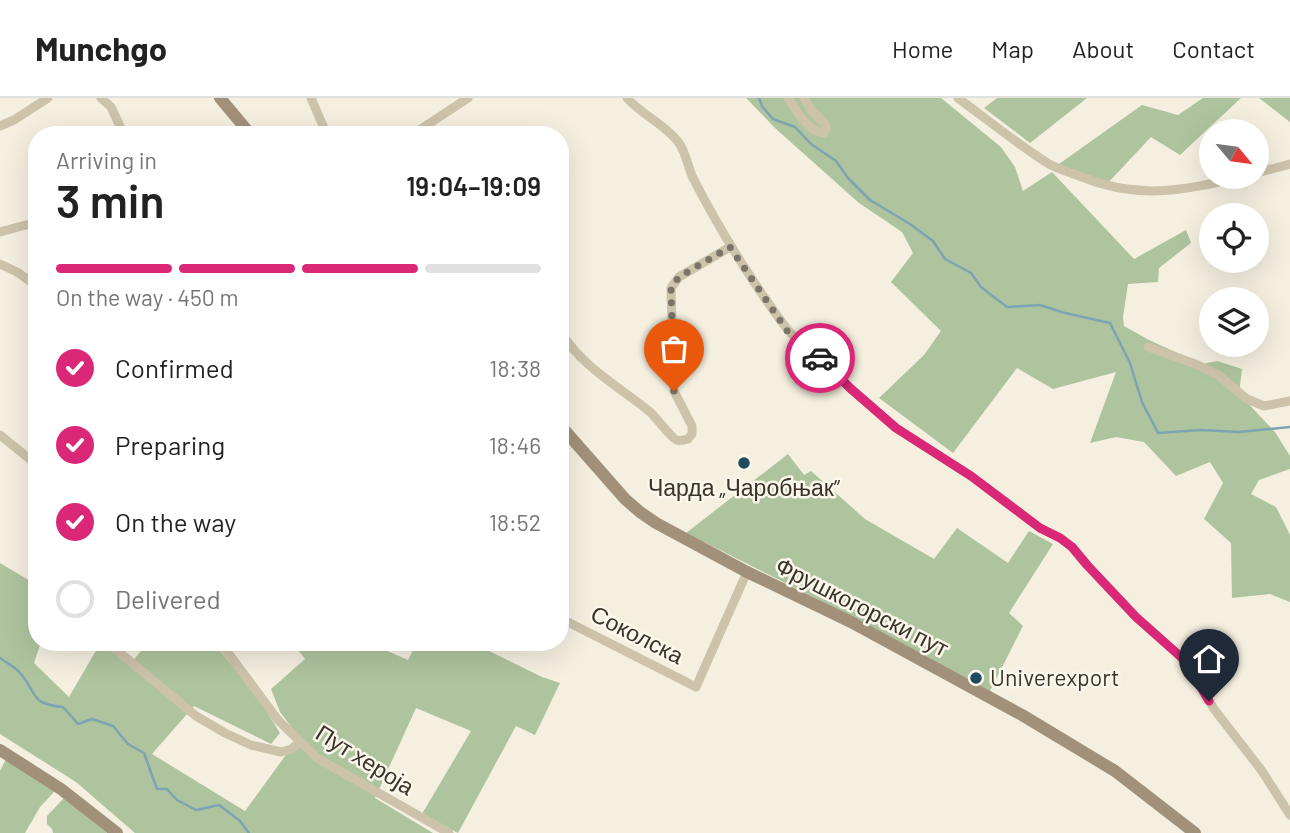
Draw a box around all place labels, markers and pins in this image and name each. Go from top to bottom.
pin [644,319,704,391]
marker: Чарда „Чаробњак” [736,455,752,471]
place label: Чарда „Чаробњак” [648,473,841,501]
pin [1179,629,1239,701]
place label: Univerexport [990,663,1119,691]
marker: Univerexport [968,670,984,686]

